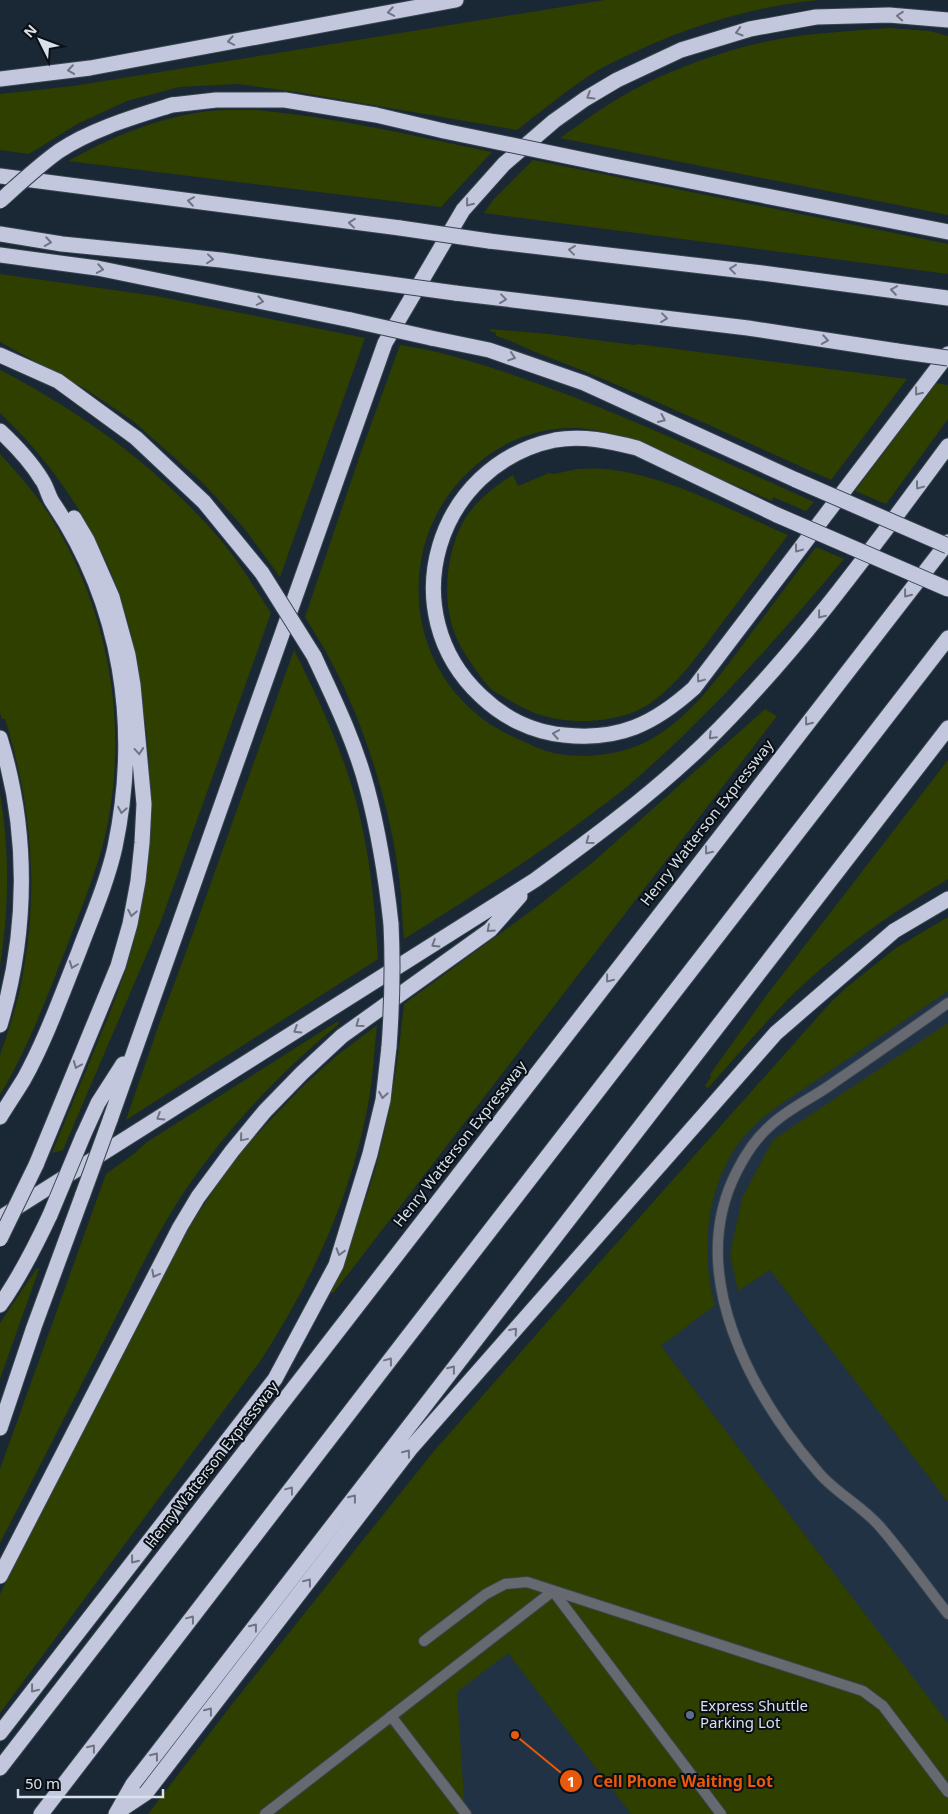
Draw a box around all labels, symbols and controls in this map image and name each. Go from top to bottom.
one-way arrow [387,7,395,17]
one-way arrow [895,10,903,21]
north arrow [15,15,65,65]
text: N [19,20,41,42]
one-way arrow [734,26,743,37]
one-way arrow [227,36,236,46]
one-way arrow [67,65,76,75]
one-way arrow [587,90,596,100]
one-way arrow [187,196,195,207]
one-way arrow [465,198,474,207]
one-way arrow [348,218,356,229]
one-way arrow [44,236,52,246]
one-way arrow [567,245,575,256]
one-way arrow [206,253,214,264]
one-way arrow [96,264,105,274]
one-way arrow [729,264,737,275]
one-way arrow [890,285,898,296]
one-way arrow [499,293,507,304]
one-way arrow [255,296,264,306]
one-way arrow [661,312,669,323]
one-way arrow [821,335,830,345]
one-way arrow [507,352,516,362]
one-way arrow [915,386,923,395]
one-way arrow [657,413,666,424]
one-way arrow [916,480,925,490]
one-way arrow [795,544,804,553]
one-way arrow [905,588,913,597]
one-way arrow [818,609,826,618]
one-way arrow [698,673,706,682]
one-way arrow [805,716,813,725]
one-way arrow [552,729,561,739]
one-way arrow [709,730,718,739]
street label: Henry Watterson Expressway [635,735,778,910]
one-way arrow [133,747,144,755]
one-way arrow [117,806,127,815]
one-way arrow [585,835,595,844]
one-way arrow [705,845,714,855]
one-way arrow [127,908,138,917]
one-way arrow [486,923,495,932]
one-way arrow [431,938,440,947]
one-way arrow [69,960,79,969]
one-way arrow [606,973,614,982]
one-way arrow [355,1018,365,1027]
one-way arrow [294,1024,303,1034]
street label: Henry Watterson Expressway [388,1056,531,1231]
one-way arrow [73,1060,83,1069]
one-way arrow [379,1091,389,1100]
one-way arrow [156,1111,165,1120]
one-way arrow [240,1132,249,1141]
one-way arrow [335,1247,345,1255]
one-way arrow [151,1268,161,1277]
one-way arrow [508,1327,517,1336]
one-way arrow [383,1358,391,1367]
one-way arrow [447,1366,455,1375]
street label: Henry Watterson Expressway [140,1377,283,1552]
one-way arrow [402,1450,411,1459]
one-way arrow [284,1486,293,1496]
one-way arrow [348,1495,356,1504]
one-way arrow [131,1554,140,1564]
one-way arrow [303,1579,311,1588]
one-way arrow [185,1615,194,1625]
one-way arrow [248,1623,257,1633]
one-way arrow [31,1683,40,1692]
place label: Express Shuttle Parking Lot [700,1695,808,1732]
one-way arrow [203,1707,212,1717]
marker: Express Shuttle Parking Lot [684,1709,696,1721]
one-way arrow [87,1745,95,1754]
one-way arrow [149,1752,158,1762]
scale bar [18,1766,162,1798]
callout: Cell Phone Waiting Lot [558,1766,783,1797]
text: Cell Phone Waiting Lot [593,1770,773,1792]
text: 1 [567,1771,575,1791]
text: 50 m [25,1773,60,1793]

